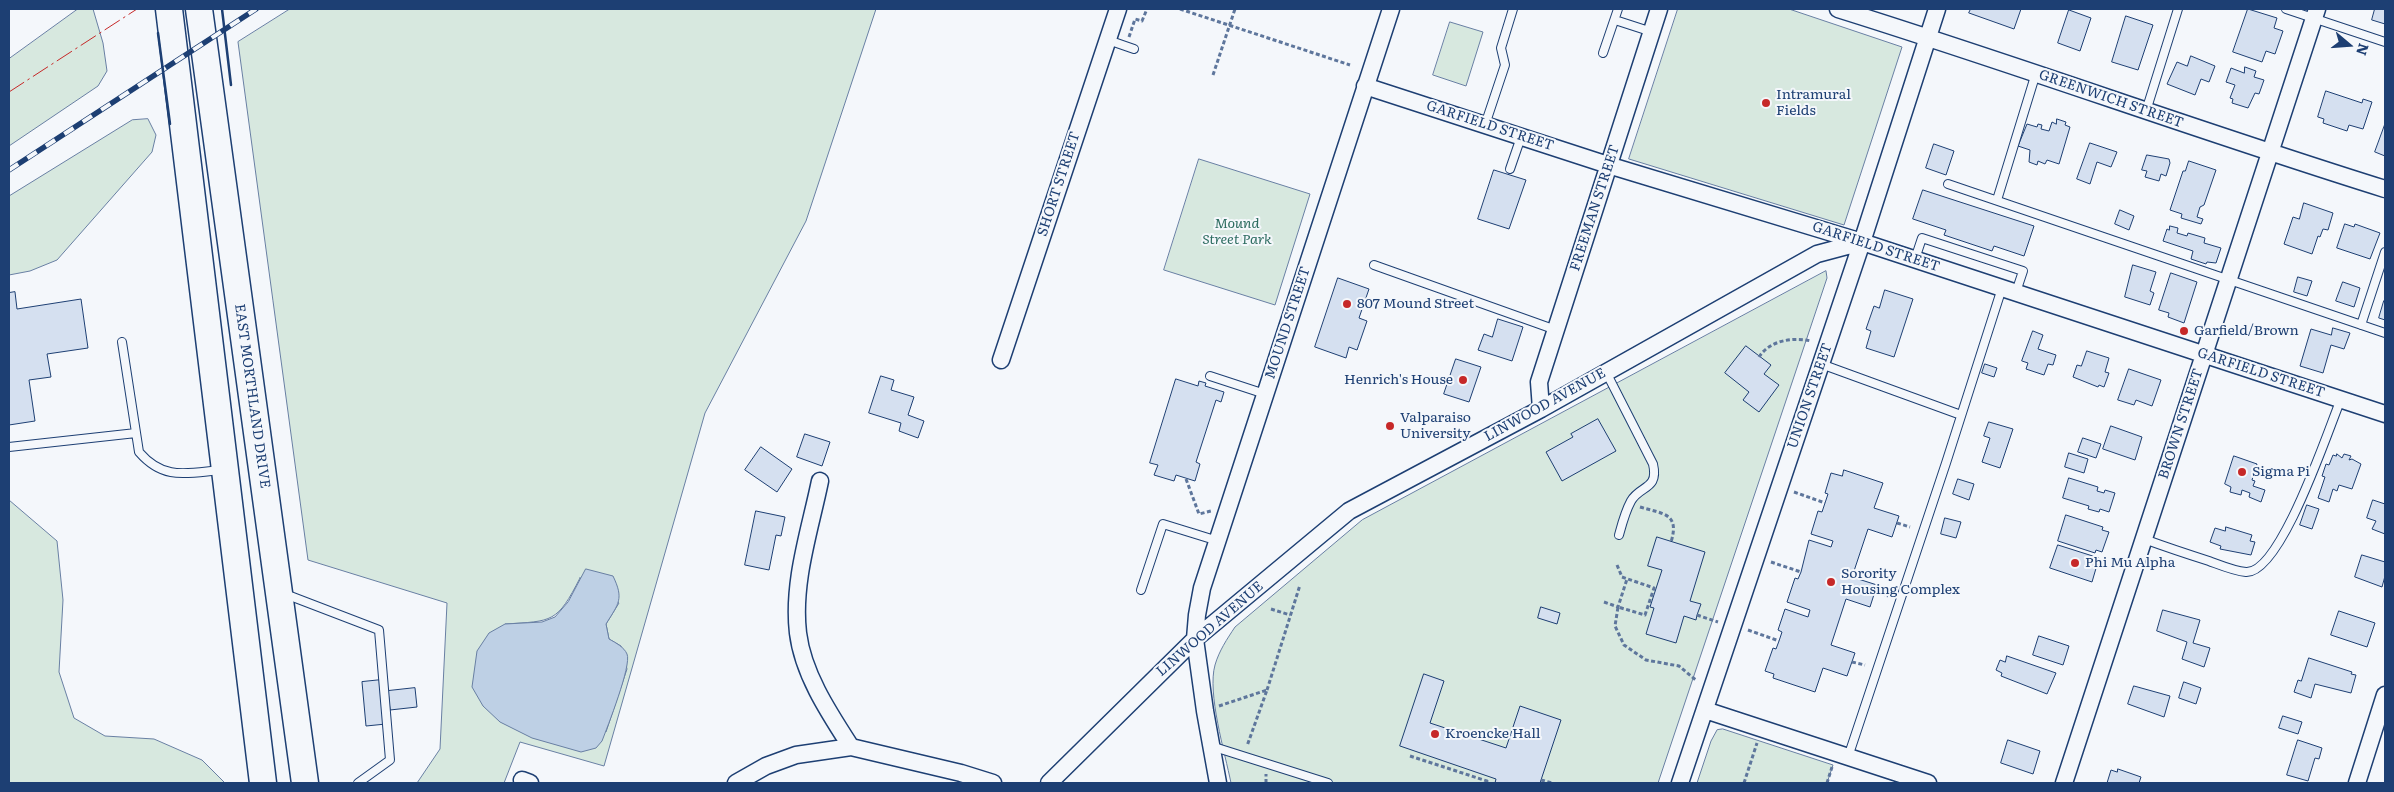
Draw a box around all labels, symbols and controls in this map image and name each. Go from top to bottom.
north arrow [2324,20,2374,70]
text: N [2352,41,2375,58]
street label: GREENWICH STREET [2036,66,2186,132]
place label: Intramural Fields [1776,87,1851,120]
street label: GARFIELD STREET [1424,97,1556,155]
marker: Intramural Fields [1760,97,1772,109]
street label: SHORT STREET [1034,129,1084,239]
street label: FREEMAN STREET [1567,143,1623,273]
park label: Mound Street Park [1202,216,1272,248]
street label: GARFIELD STREET [1810,218,1942,276]
street label: MOUND STREET [1262,265,1314,381]
place label: 807 Mound Street [1357,296,1474,312]
marker: 807 Mound Street [1341,298,1353,310]
street label: EAST MORTHLAND DRIVE [231,303,273,489]
place label: Garfield/Brown [2194,323,2299,339]
marker: Garfield/Brown [2178,325,2190,337]
street label: UNION STREET [1784,341,1836,451]
street label: GARFIELD STREET [2195,344,2327,402]
street label: LINWOOD AVENUE [1481,365,1609,445]
street label: BROWN STREET [2155,367,2207,481]
place label: Henrich's House [1344,372,1453,388]
marker: Henrich's House [1457,374,1469,386]
place label: Valparaiso University [1400,410,1471,442]
marker: Valparaiso University [1384,420,1396,432]
place label: Sigma Pi [2252,464,2310,480]
marker: Sigma Pi [2236,466,2248,478]
place label: Phi Mu Alpha [2085,555,2175,571]
marker: Phi Mu Alpha [2069,557,2081,569]
place label: Sorority Housing Complex [1841,566,1960,598]
marker: Sorority Housing Complex [1825,576,1837,588]
street label: LINWOOD AVENUE [1153,578,1267,680]
place label: Kroencke Hall [1445,726,1541,742]
marker: Kroencke Hall [1429,728,1441,740]

